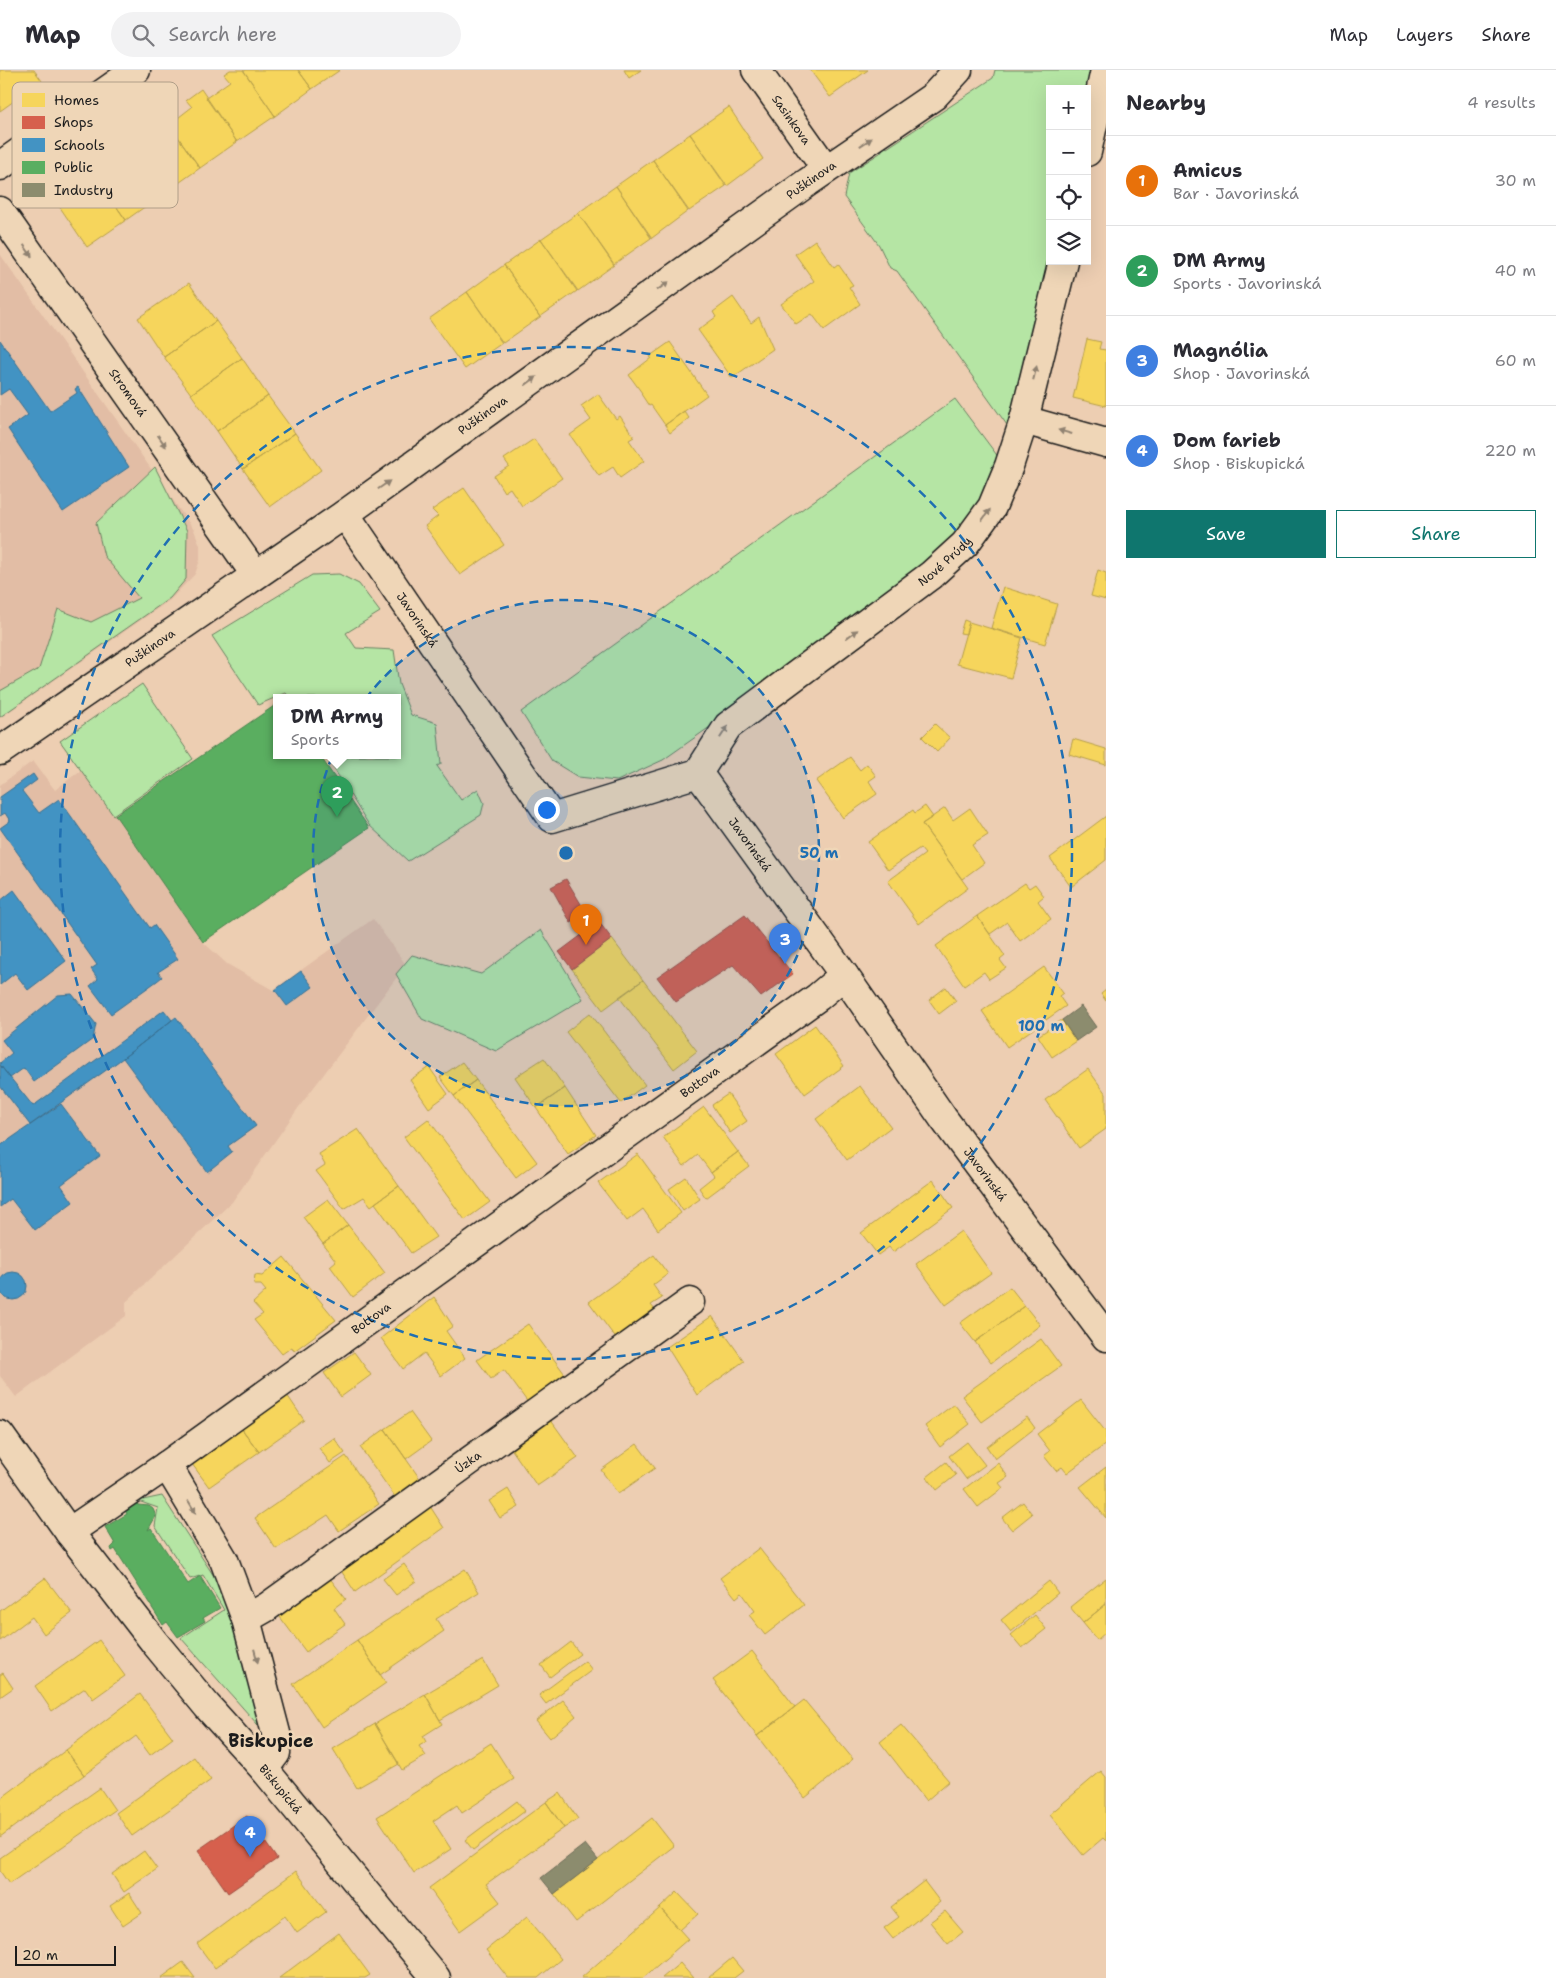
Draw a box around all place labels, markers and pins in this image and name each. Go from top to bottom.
pin: 2 [321,776,353,817]
centre of rings [557,844,575,862]
pin: 1 [570,904,602,945]
pin: 3 [769,923,801,964]
pin: 4 [234,1816,266,1857]

